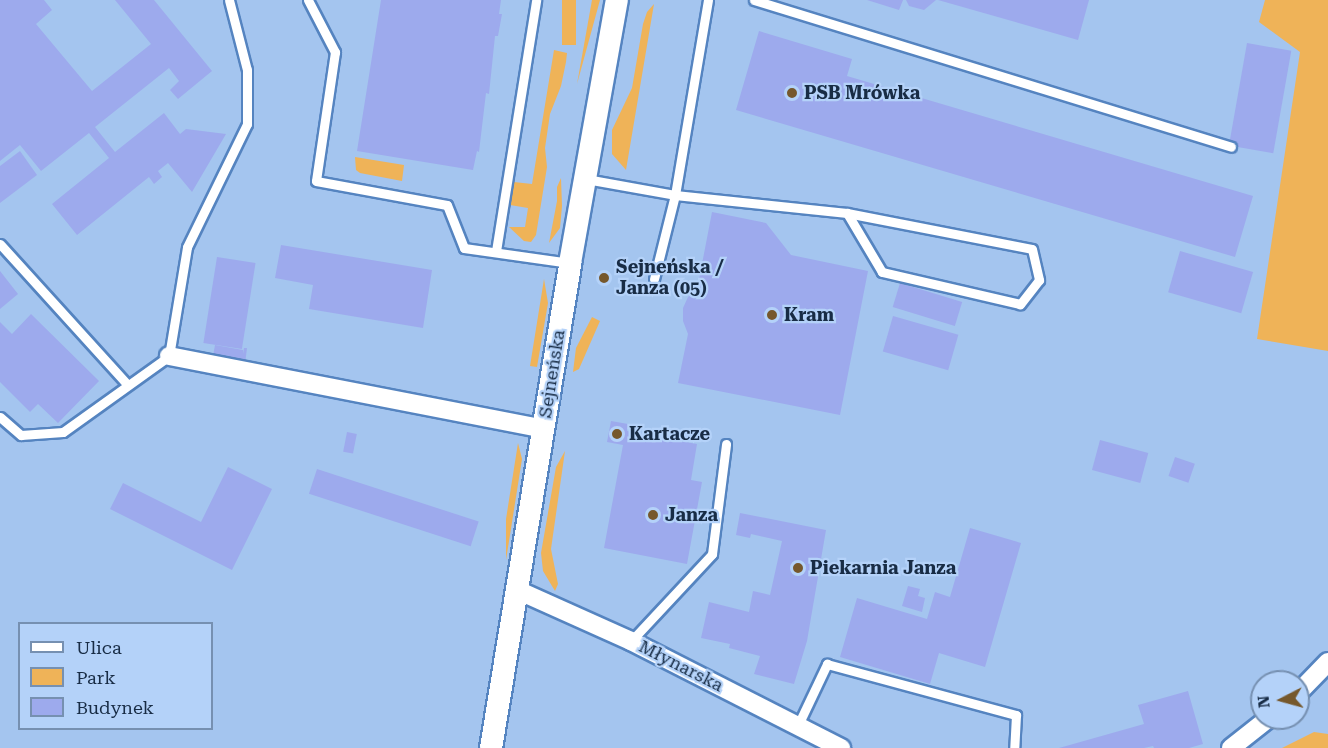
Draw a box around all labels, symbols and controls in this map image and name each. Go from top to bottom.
place label: PSB Mrówka [804,82,920,104]
marker: PSB Mrówka [785,86,799,100]
place label: Sejneńska / Janza (05) [616,257,724,300]
marker: Sejneńska / Janza (05) [597,271,611,285]
place label: Kram [784,304,834,326]
marker: Kram [765,308,779,322]
street label: Sejneńska [534,328,570,420]
place label: Kartacze [629,423,710,445]
marker: Kartacze [610,427,624,441]
place label: Janza [665,504,718,526]
marker: Janza [646,508,660,522]
place label: Piekarnia Janza [810,557,956,579]
marker: Piekarnia Janza [791,561,805,575]
legend [18,622,213,730]
street label: Młynarska [635,635,727,697]
text: Ulica [76,637,122,658]
text: Park [76,667,116,688]
north arrow [1250,670,1310,730]
text: N [1253,695,1274,709]
text: Budynek [76,697,154,718]

